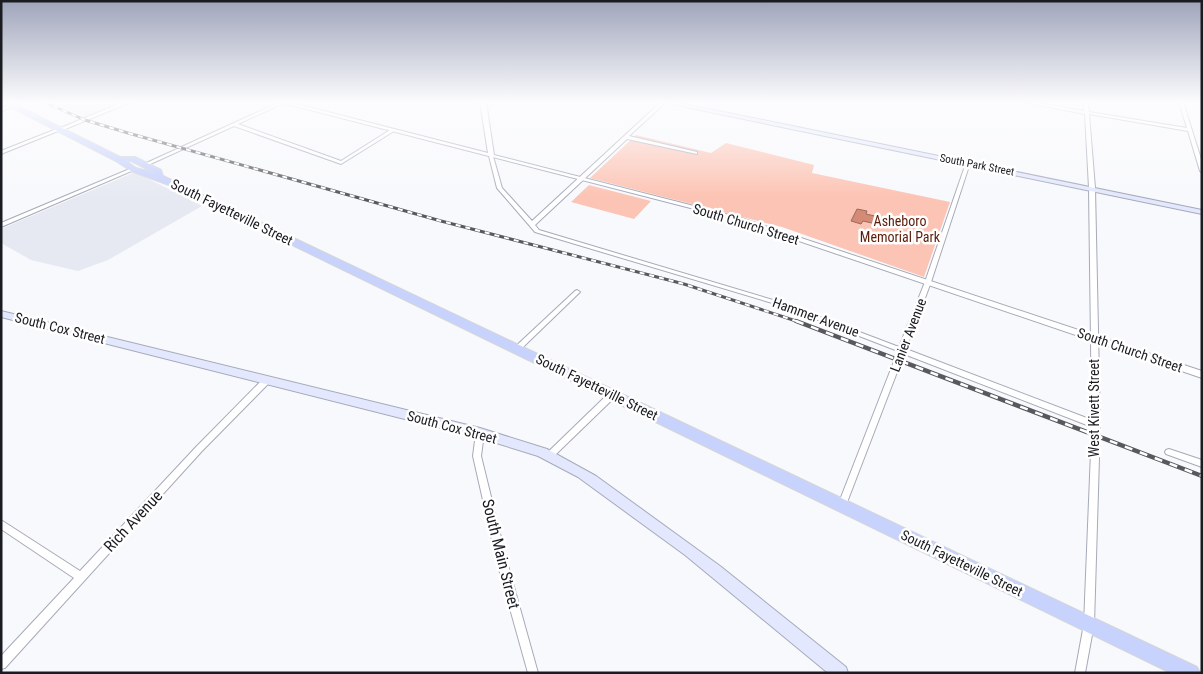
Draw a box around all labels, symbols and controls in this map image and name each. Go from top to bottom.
street label: South Park Street [939,151,1015,179]
street label: South Fayetteville Street [168,176,296,248]
street label: South Church Street [691,200,801,248]
park label: Asheboro Memorial Park [860,213,941,245]
street label: Hammer Avenue [771,294,862,340]
street label: Lanier Avenue [887,295,930,374]
street label: South Cox Street [13,309,107,347]
street label: South Church Street [1075,325,1185,375]
street label: South Fayetteville Street [533,351,661,423]
street label: West Kivett Street [1086,359,1102,457]
street label: South Cox Street [405,407,499,447]
street label: Rich Avenue [100,486,166,556]
street label: South Main Street [478,497,524,611]
street label: South Fayetteville Street [898,527,1026,599]

